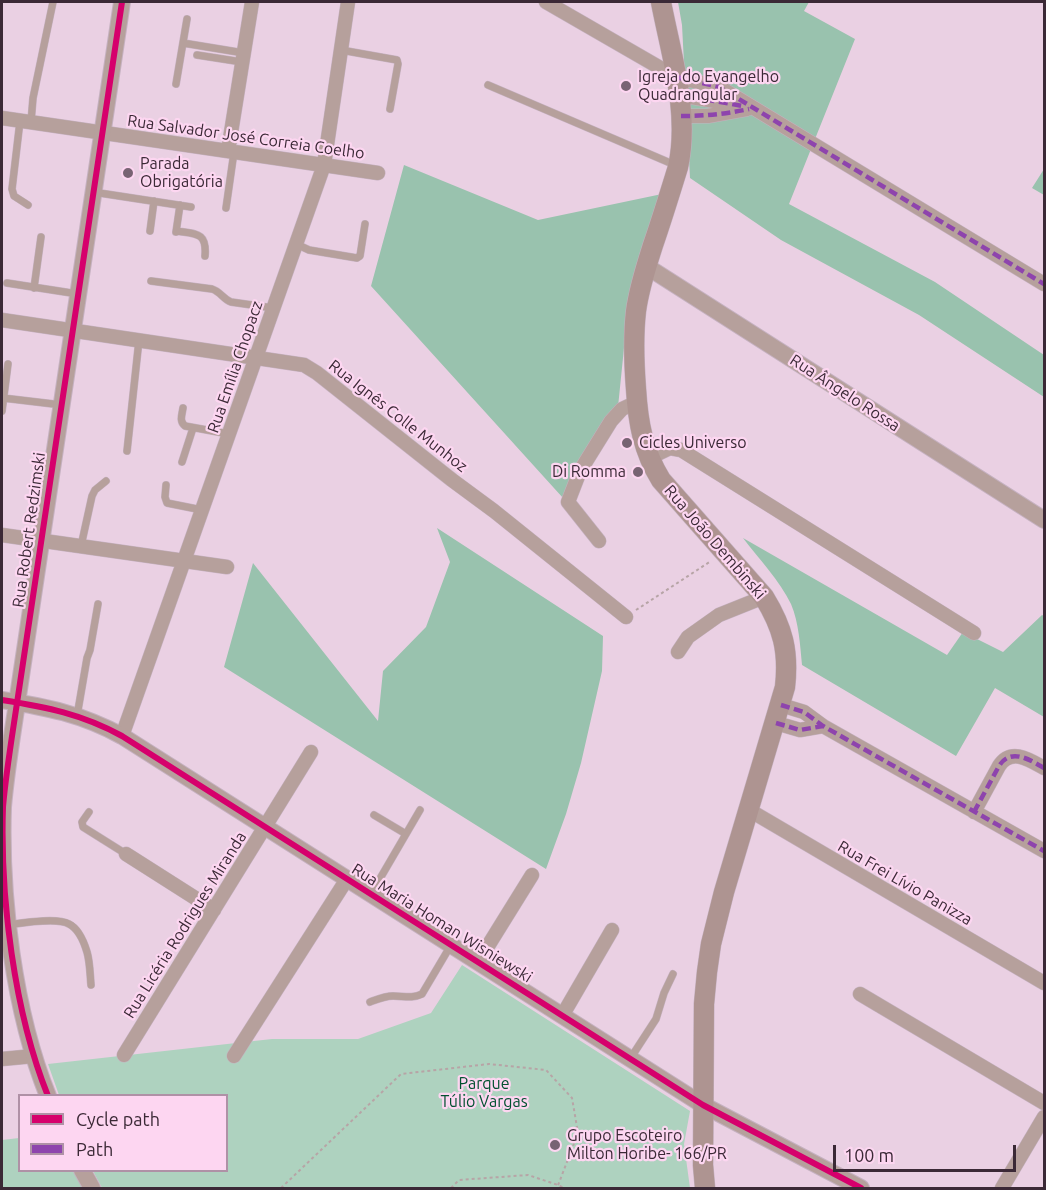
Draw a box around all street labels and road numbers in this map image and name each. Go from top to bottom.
street label: Rua Salvador José Correia Coelho [126,111,366,163]
street label: Rua Emília Chopacz [203,298,267,436]
street label: Rua Ângelo Rossa [786,350,904,436]
street label: Rua Ignês Colle Munhoz [325,356,471,476]
street label: Rua Robert Redzimski [9,451,49,609]
street label: Rua João Dembinski [660,481,770,603]
street label: Rua Licéria Rodrigues Miranda [120,828,250,1022]
street label: Rua Frei Lívio Panizza [834,837,976,929]
street label: Rua Maria Homan Wisniewski [348,859,536,987]

